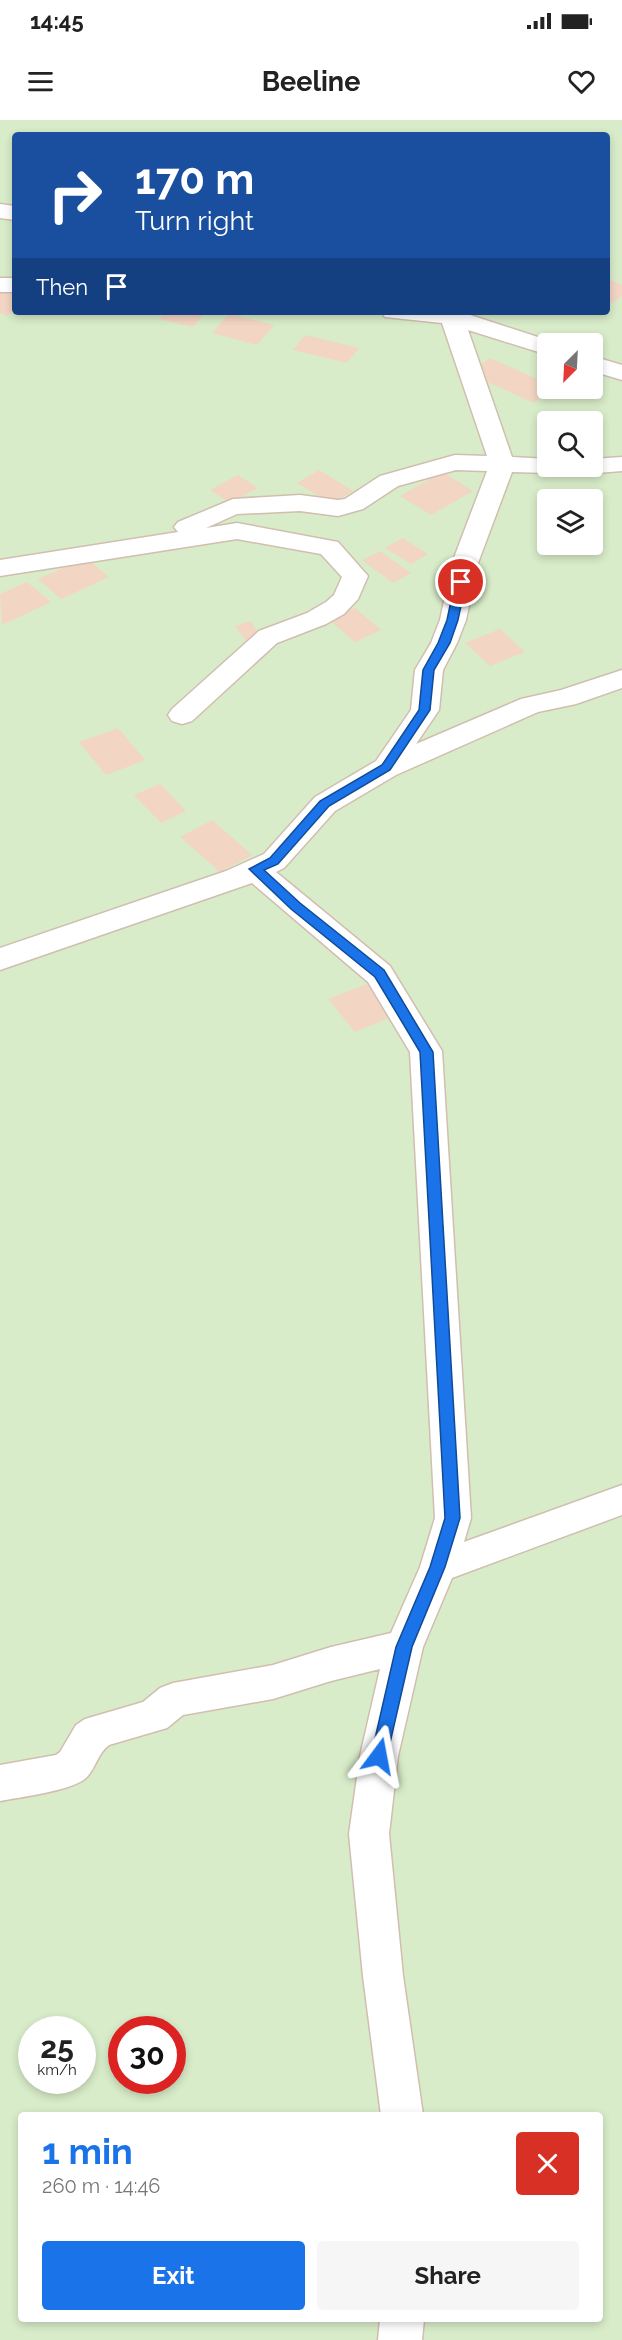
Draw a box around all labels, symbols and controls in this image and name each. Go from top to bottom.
text: 14:45 [30,8,84,34]
icon: menu [24,65,57,98]
icon: heart [565,65,598,98]
text: Beeline [262,66,360,97]
text: 170 m [135,155,254,204]
icon: right [36,156,114,234]
text: Turn right [135,205,254,236]
icon: arrive [100,270,133,303]
text: Then [36,274,88,300]
north arrow [537,333,603,399]
map controls [537,333,603,555]
button: search [537,411,603,477]
button: layers [537,489,603,555]
pin [435,556,486,607]
icon: arrive [444,565,477,598]
position arrow [347,1724,411,1788]
speed limit sign: 30 [108,2016,186,2094]
text: 25 [40,2030,74,2065]
text: km/h [37,2061,77,2079]
text: 1 min [42,2130,133,2172]
button: close [516,2132,579,2195]
text: 260 m · 14:46 [42,2174,160,2198]
button: Exit [42,2241,305,2310]
button: Share [317,2241,579,2310]

